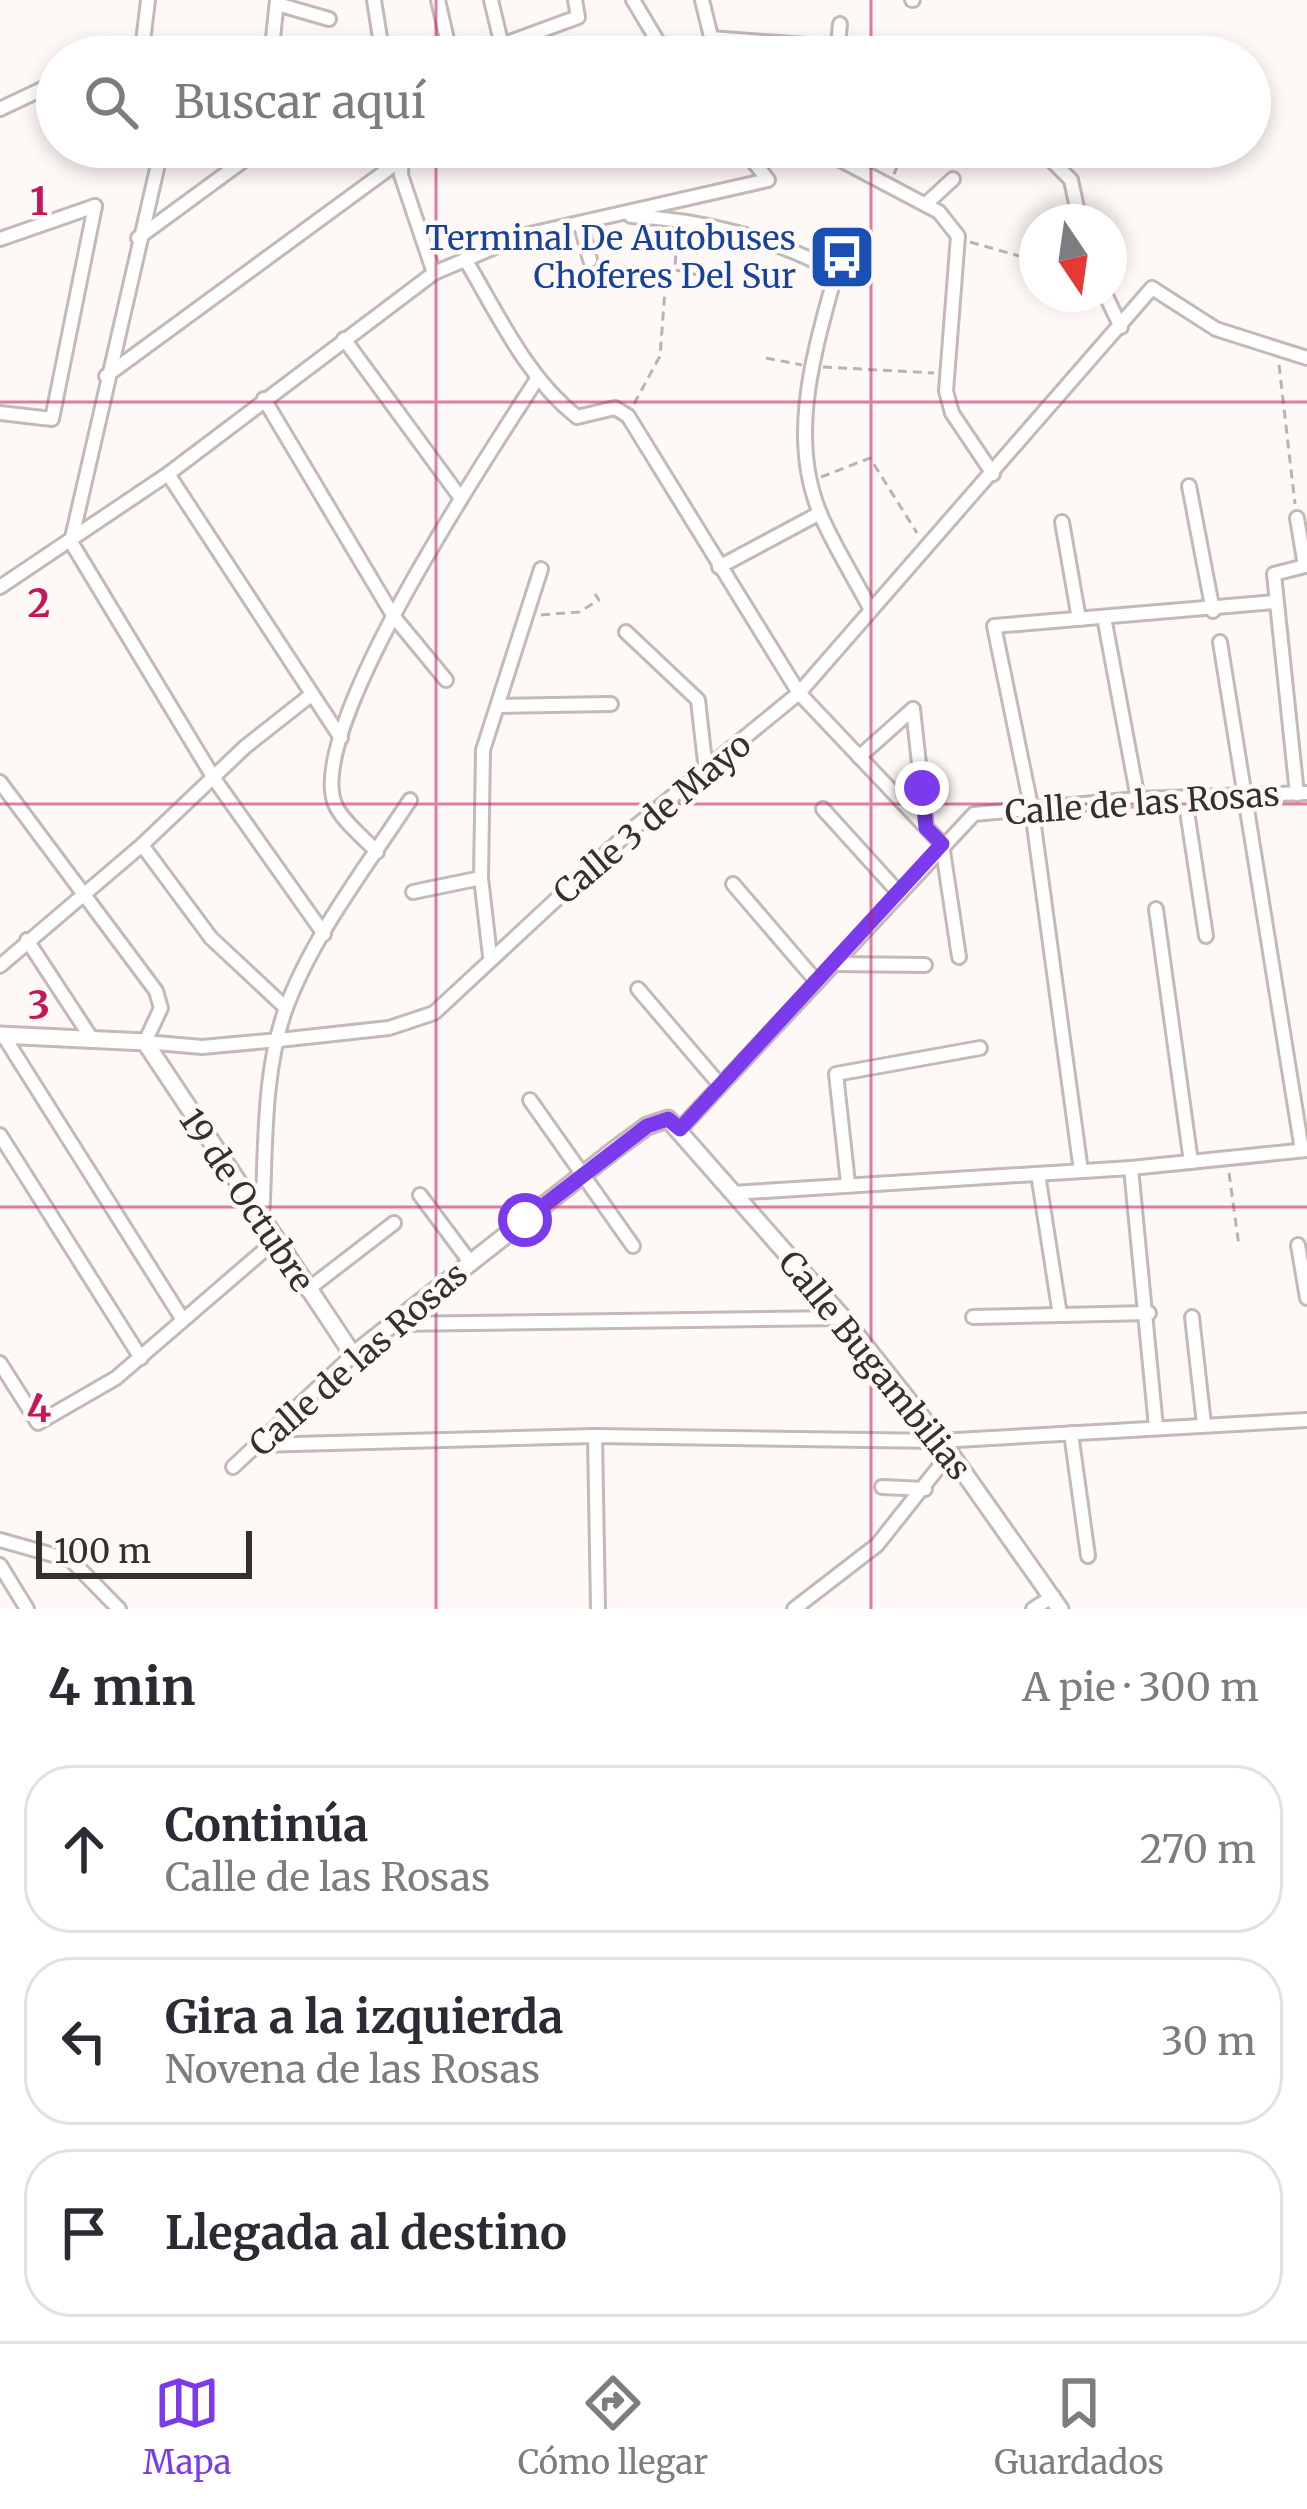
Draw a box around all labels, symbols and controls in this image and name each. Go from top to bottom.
search box [36,36,1271,168]
icon: search [78,69,144,135]
text: Buscar aquí [174,74,425,130]
text: 1 [30,177,48,226]
north arrow [1019,204,1127,312]
place label: Terminal De Autobuses Choferes Del Sur [425,218,796,297]
bus stop icon: Terminal De Autobuses Choferes Del Sur [807,222,877,292]
text: 2 [28,579,50,628]
street label: Calle 3 de Mayo [545,724,759,913]
route end [895,761,949,815]
street label: Calle de las Rosas [1003,773,1281,834]
text: 3 [28,981,50,1030]
street label: 19 de Octubre [170,1101,323,1299]
route start [498,1193,552,1247]
street label: Calle Bugambilias [770,1243,979,1488]
street label: Calle de las Rosas [241,1254,476,1465]
text: 4 [27,1384,52,1433]
scale bar [36,1525,252,1578]
text: 100 m [54,1531,151,1572]
text: 4 min [48,1655,196,1719]
text: A pie · 300 m [1022,1663,1259,1712]
text: Continúa [165,1797,368,1853]
icon: ahead [51,1816,117,1882]
text: 270 m [1140,1825,1256,1874]
text: Calle de las Rosas [165,1853,490,1902]
text: Gira a la izquierda [165,1989,563,2045]
icon: left [51,2008,117,2074]
text: 30 m [1161,2017,1256,2066]
text: Novena de las Rosas [165,2045,540,2094]
icon: arrive [51,2200,117,2266]
text: Llegada al destino [165,2205,567,2261]
tab: Mapa [143,2370,232,2483]
tab: Cómo llegar [518,2370,708,2483]
tab: Guardados [994,2370,1164,2483]

